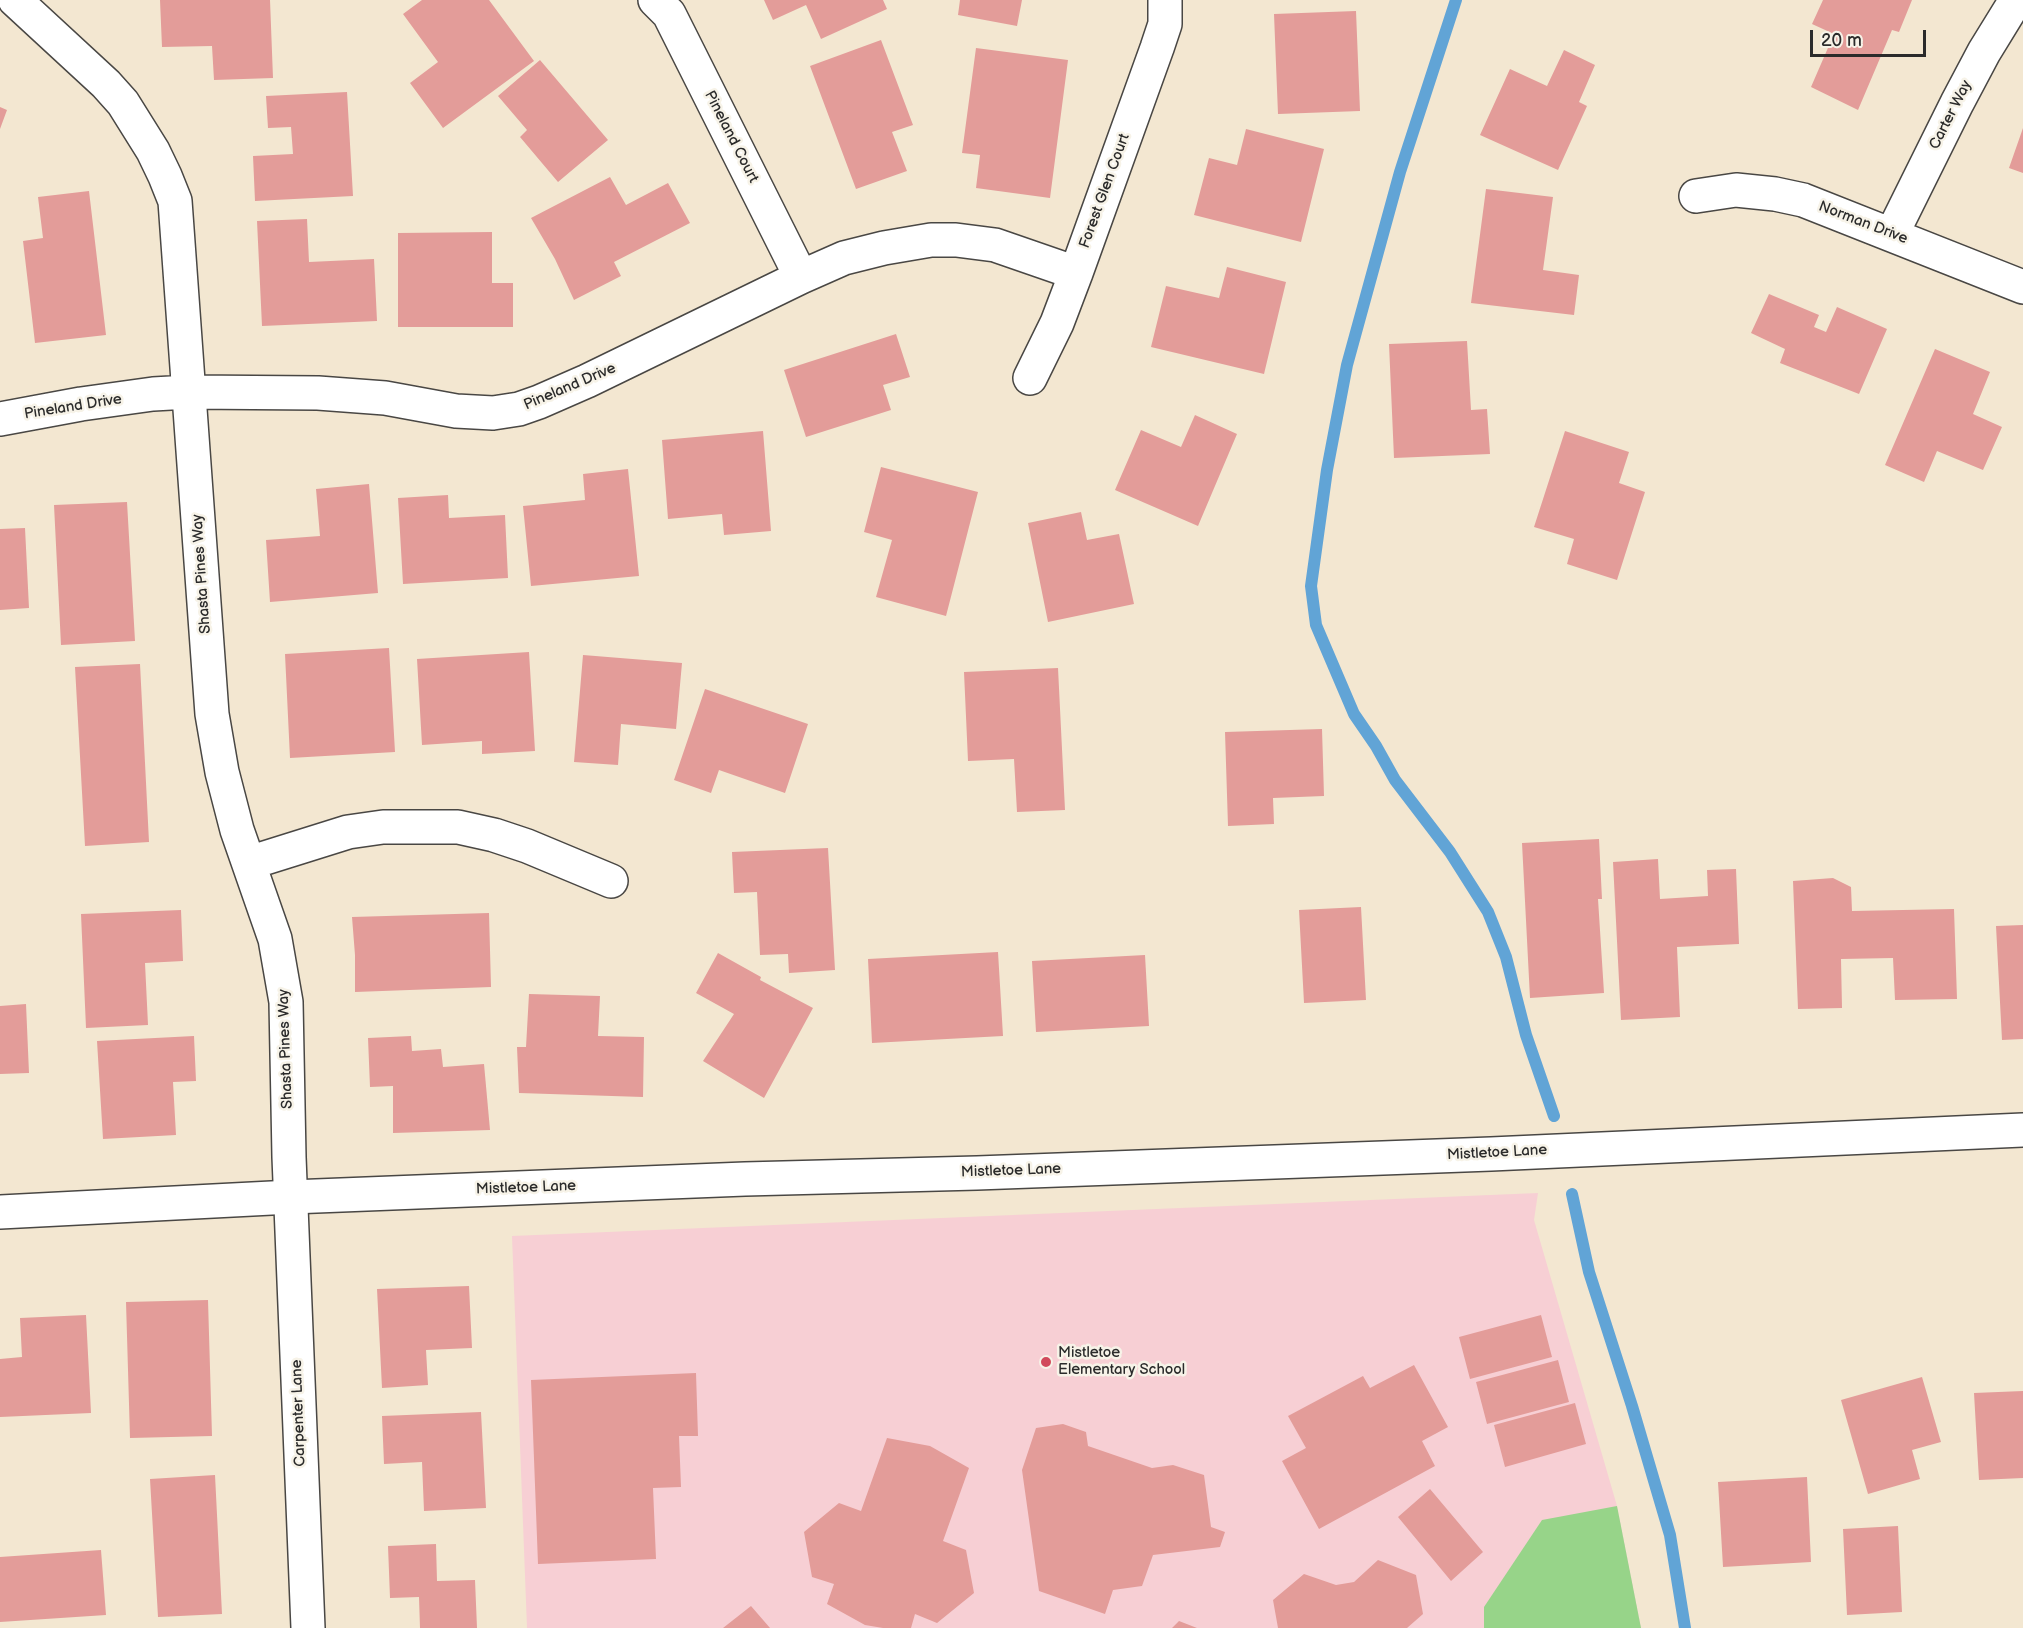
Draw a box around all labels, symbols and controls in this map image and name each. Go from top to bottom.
scale bar [1813,18,1928,56]
text: 20 m [1821,30,1862,51]
street label: Carter Way [1926,77,1976,153]
street label: Pineland Court [700,88,762,186]
street label: Forest Glen Court [1076,131,1134,251]
street label: Norman Drive [1816,198,1910,248]
street label: Pineland Drive [521,359,619,415]
street label: Pineland Drive [23,390,123,424]
street label: Shasta Pines Way [189,514,215,634]
street label: Shasta Pines Way [275,989,297,1109]
street label: Mistletoe Lane [1446,1141,1548,1165]
street label: Mistletoe Lane [961,1160,1061,1182]
street label: Mistletoe Lane [476,1177,576,1199]
place label: Mistletoe Elementary School [1058,1344,1185,1379]
marker: Mistletoe Elementary School [1039,1355,1053,1369]
street label: Carpenter Lane [288,1359,310,1467]

